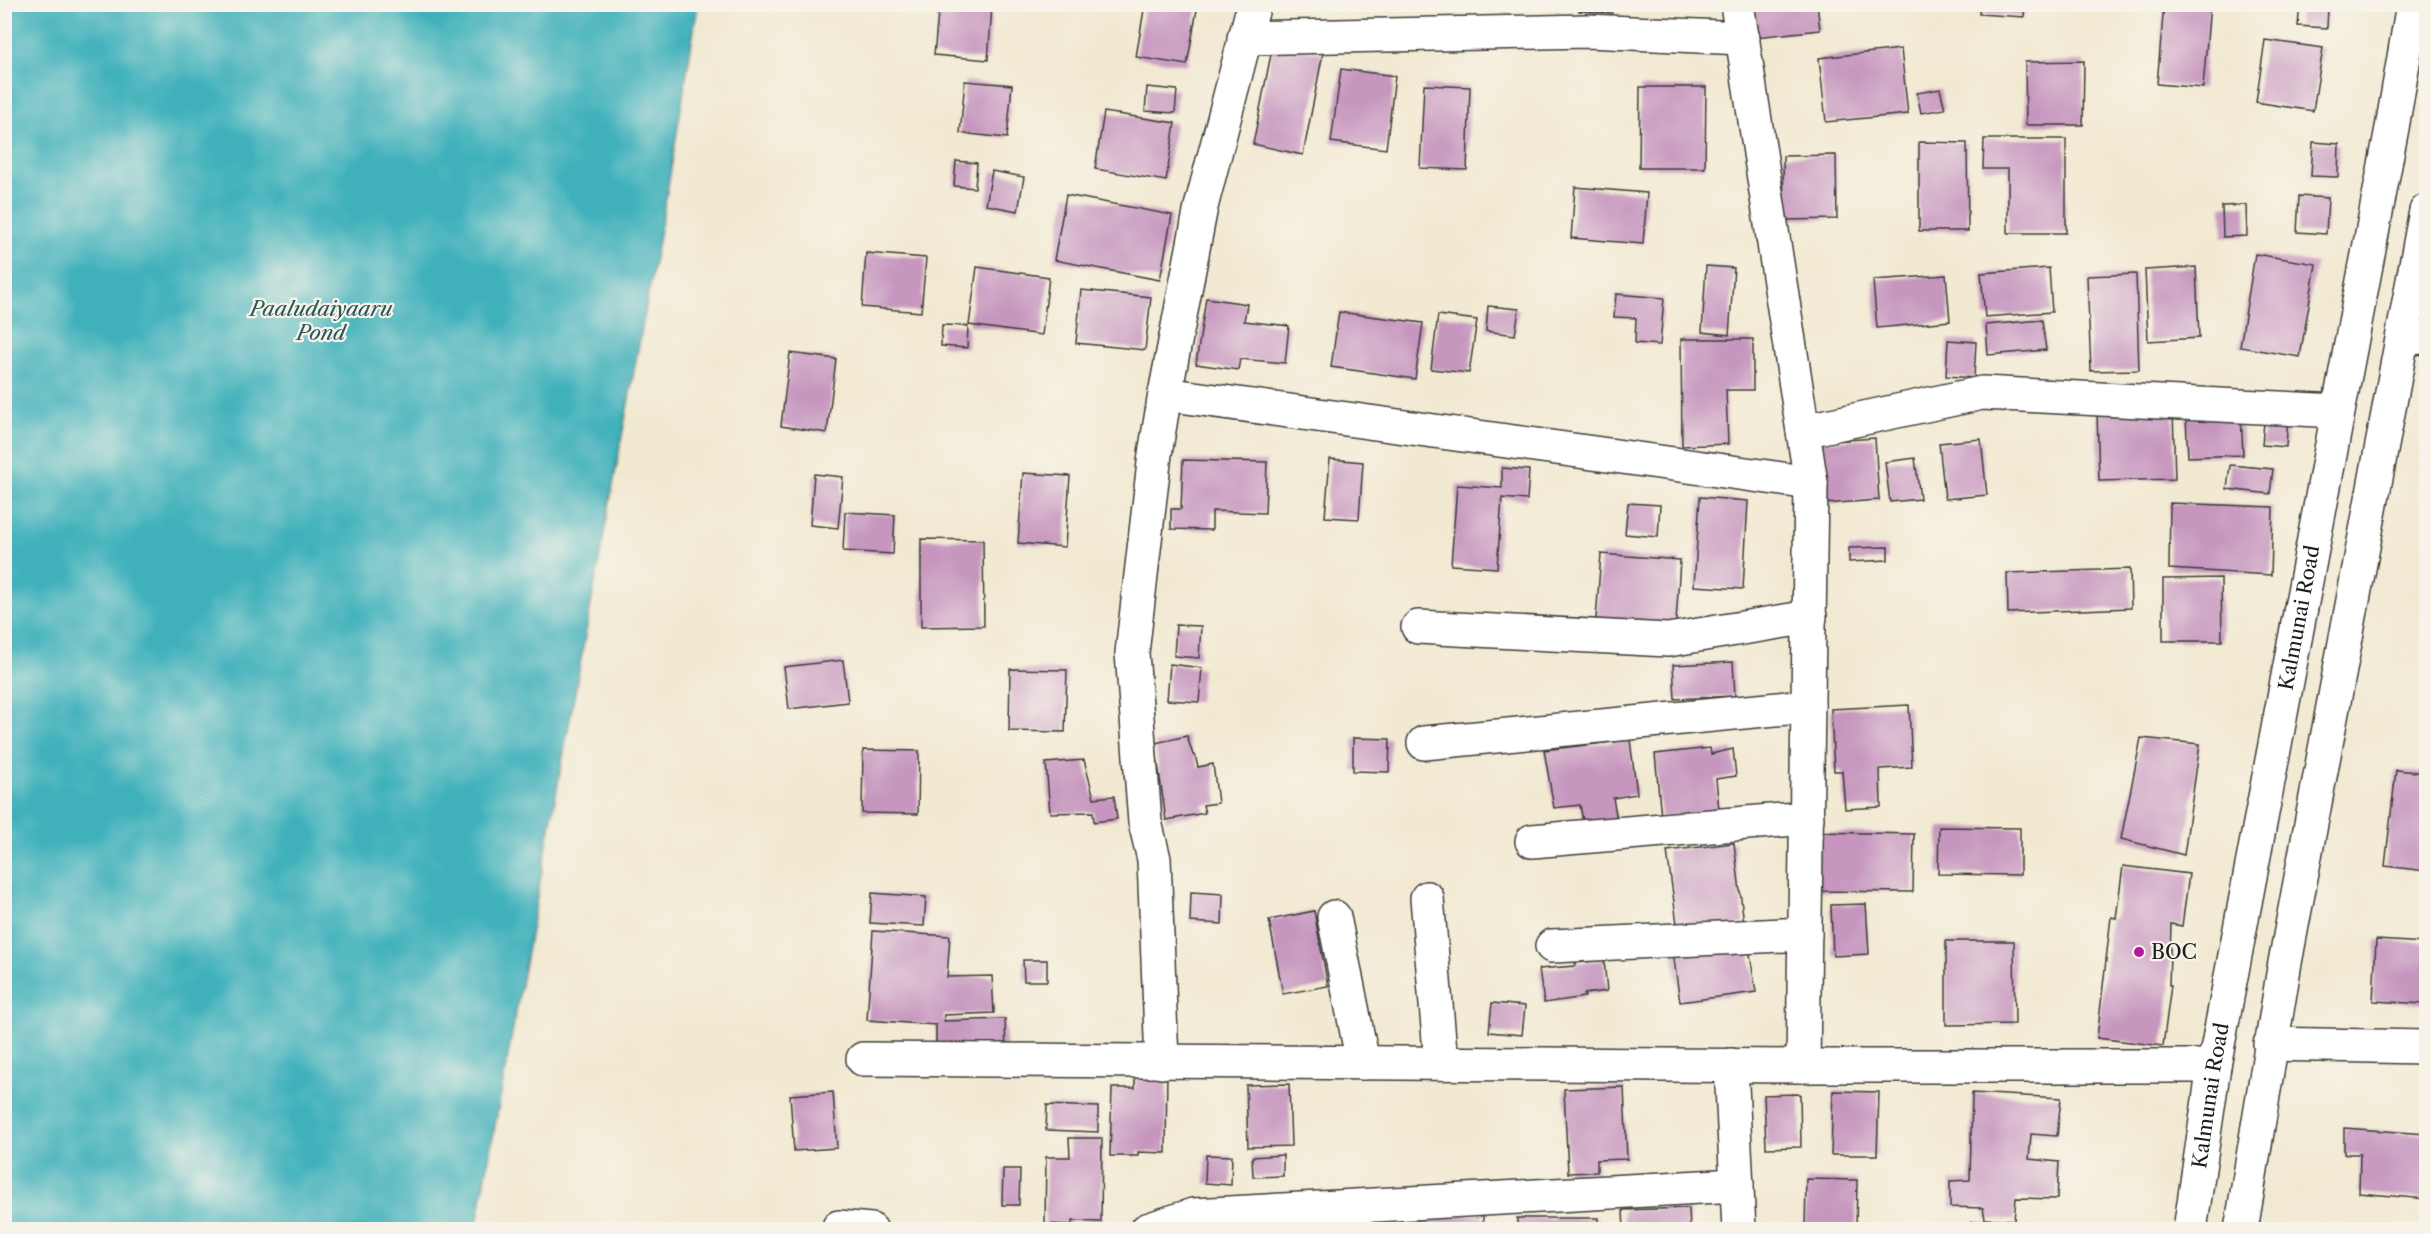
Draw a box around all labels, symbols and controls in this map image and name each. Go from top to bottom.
water label: Paaludaiyaaru Pond [248,296,393,345]
street label: Kalmunai Road [2274,543,2325,692]
place label: BOC [2151,940,2197,964]
marker: BOC [2132,945,2146,959]
street label: Kalmunai Road [2187,1021,2234,1170]

